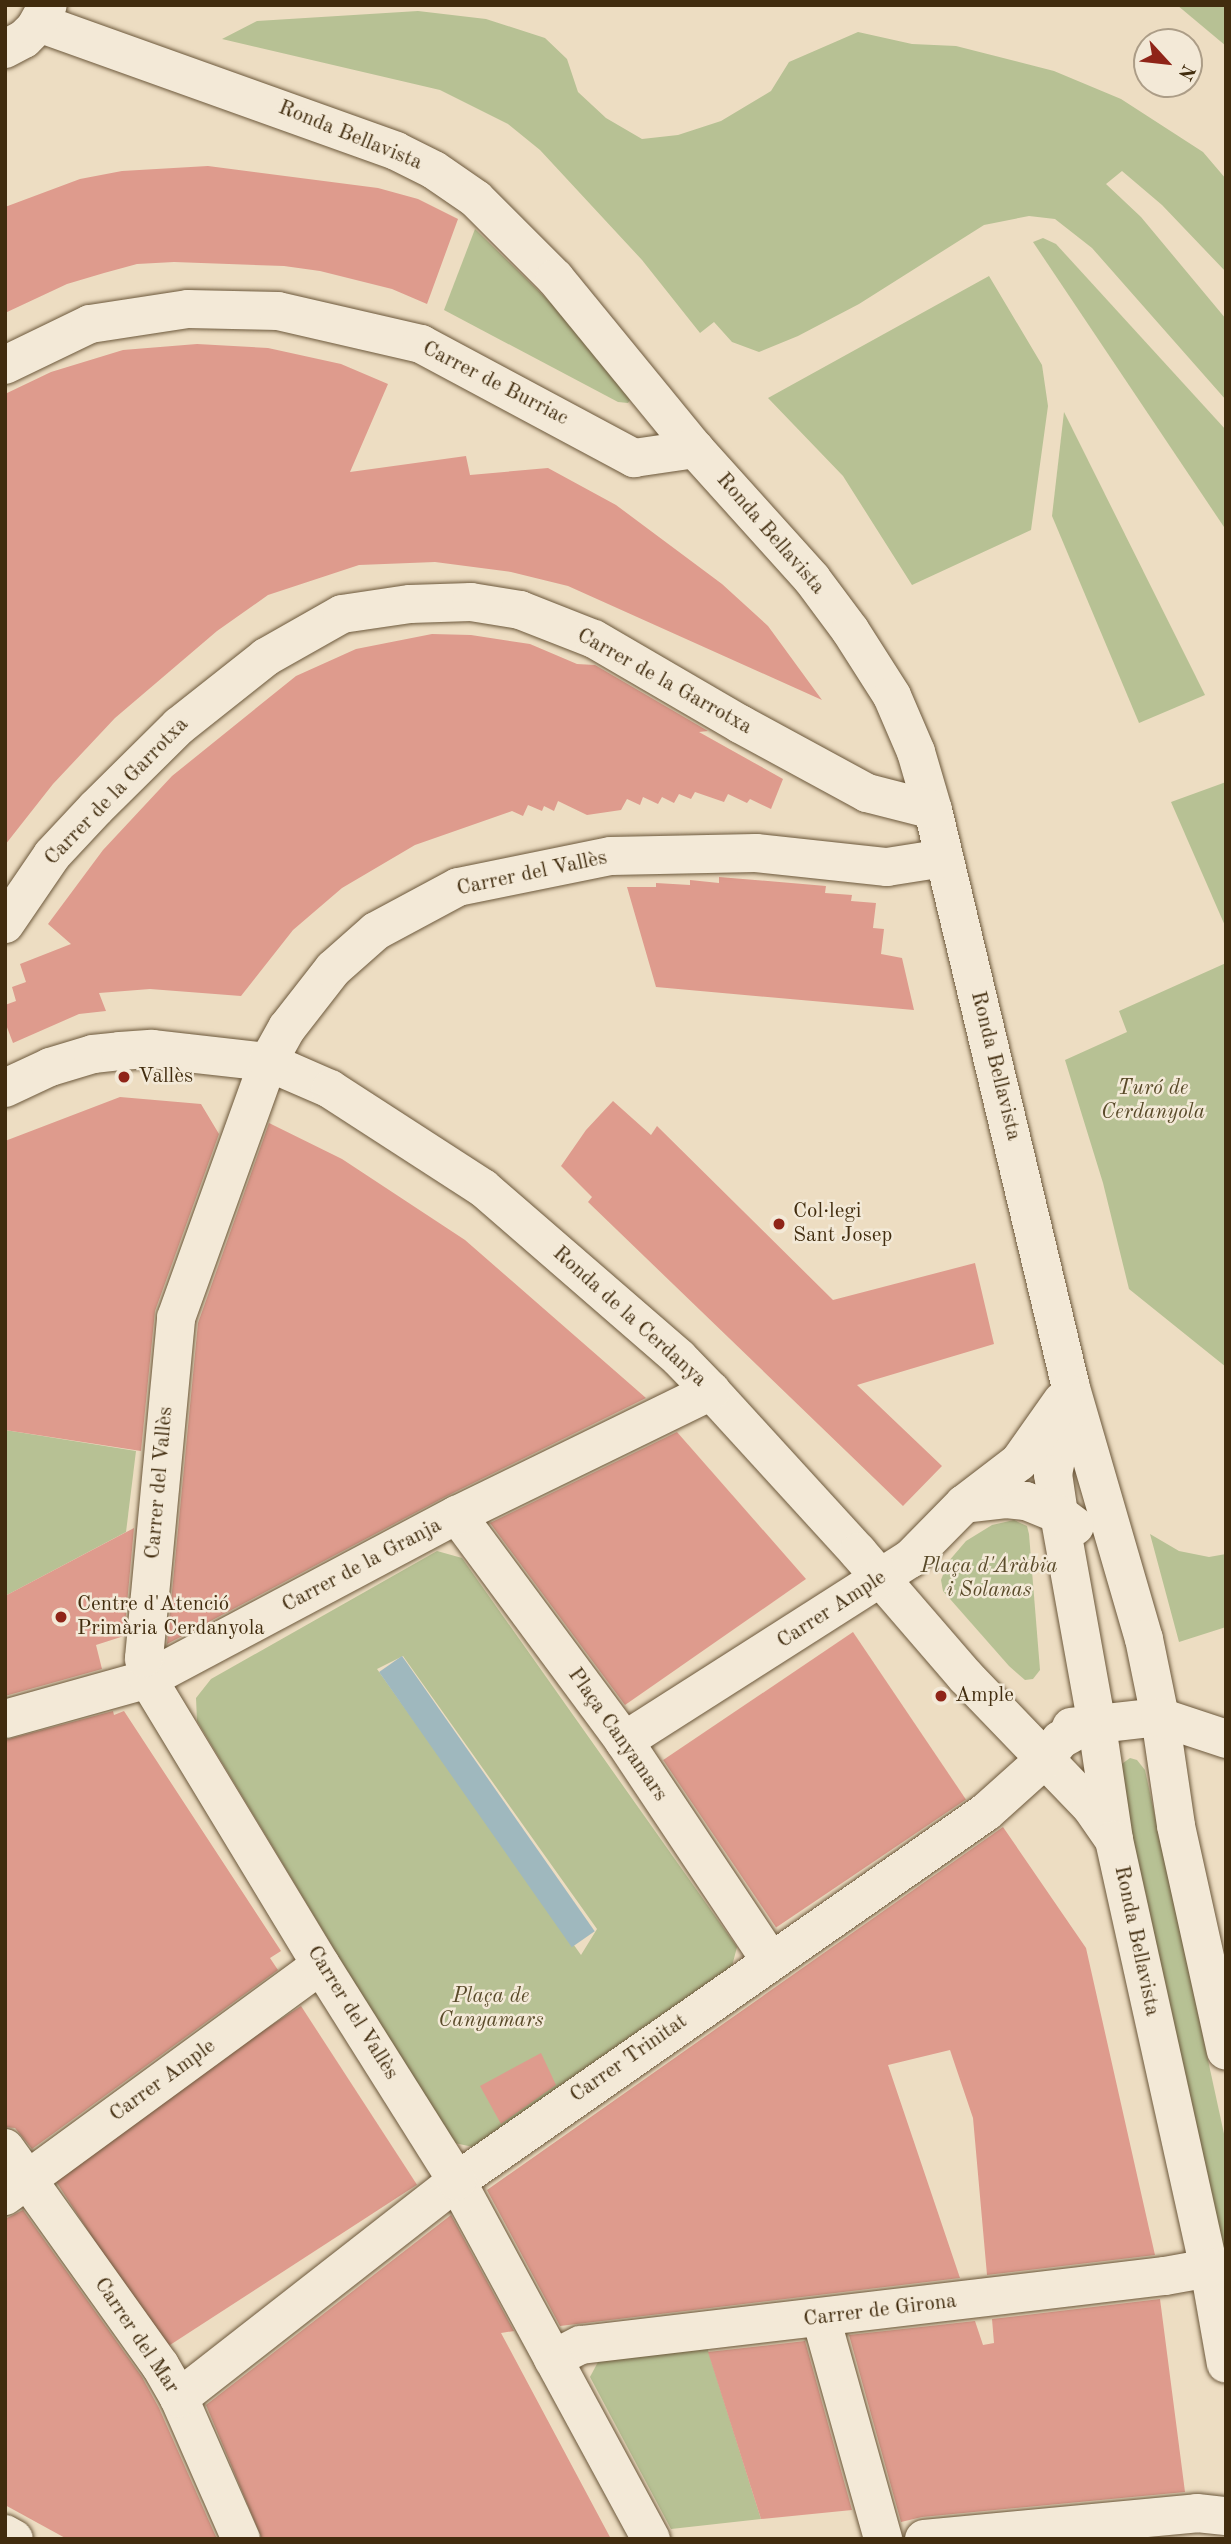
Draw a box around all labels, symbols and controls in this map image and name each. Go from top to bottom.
north arrow [1133,28,1203,98]
text: N [1174,61,1197,83]
street label: Ronda Bellavista [274,96,426,176]
street label: Carrer de Burriac [418,336,572,432]
street label: Ronda Bellavista [710,468,830,600]
street label: Carrer de la Garrotxa [572,623,756,741]
street label: Carrer de la Garrotxa [40,713,194,871]
street label: Carrer del Vallès [455,846,609,902]
street label: Ronda Bellavista [964,989,1026,1143]
place label: Vallès [138,1064,193,1090]
marker: Vallès [116,1069,132,1085]
park label: Turó de Cerdanyola [1101,1076,1205,1126]
place label: Col·legi Sant Josep [793,1199,892,1249]
marker: Col·legi Sant Josep [771,1216,787,1232]
street label: Ronda de la Cerdanya [547,1241,711,1393]
street label: Carrer del Vallès [141,1406,179,1560]
street label: Carrer de la Granja [278,1513,446,1619]
park label: Plaça d'Aràbia i Solanas [920,1554,1058,1604]
street label: Carrer Ample [773,1565,891,1655]
place label: Centre d'Atenció Primària Cerdanyola [77,1592,265,1642]
marker: Centre d'Atenció Primària Cerdanyola [51,1607,71,1627]
street label: Plaça Canyamars [562,1663,672,1807]
place label: Ample [955,1683,1014,1709]
marker: Ample [933,1688,949,1704]
street label: Ronda Bellavista [1108,1864,1164,2018]
street label: Carrer del Vallès [301,1941,403,2085]
park label: Plaça de Canyamars [438,1984,544,2034]
street label: Carrer Trinitat [566,2009,692,2109]
street label: Carrer Ample [105,2034,221,2128]
street label: Carrer del Mar [88,2273,184,2399]
street label: Carrer de Girona [802,2289,958,2333]

